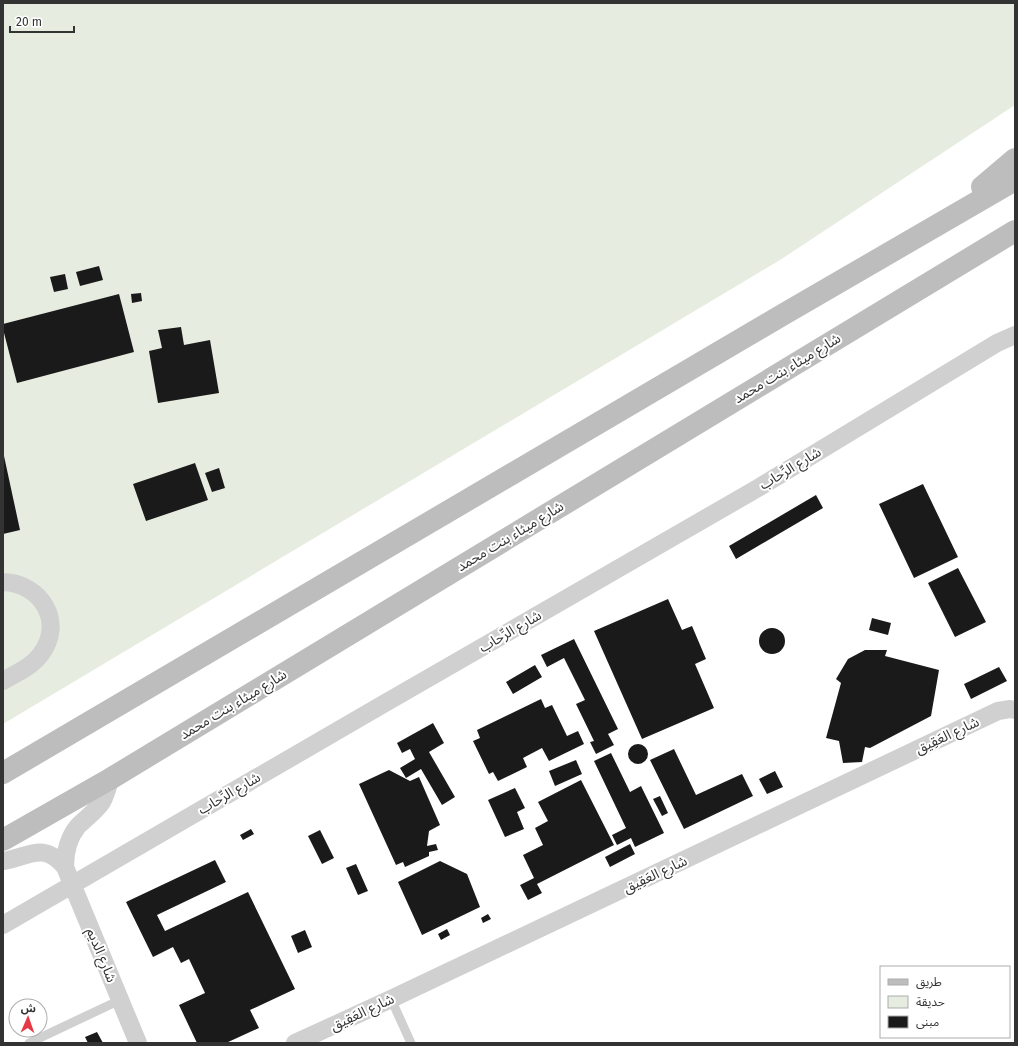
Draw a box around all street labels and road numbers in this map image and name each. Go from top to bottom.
street label: شارع ميثاء بنت محمد [731,330,845,409]
street label: شارع الرِّحاب [756,443,825,495]
street label: شارع ميثاء بنت محمد [454,498,568,577]
street label: شارع الرِّحاب [476,607,545,658]
street label: شارع ميثاء بنت محمد [177,666,291,745]
street label: شارع العَقِيق [912,713,983,759]
street label: شارع الرِّحاب [195,769,264,820]
street label: شارع العَقِيق [620,852,691,898]
street label: شارع الديم [81,925,120,986]
street label: شارع العَقِيق [327,990,398,1036]

